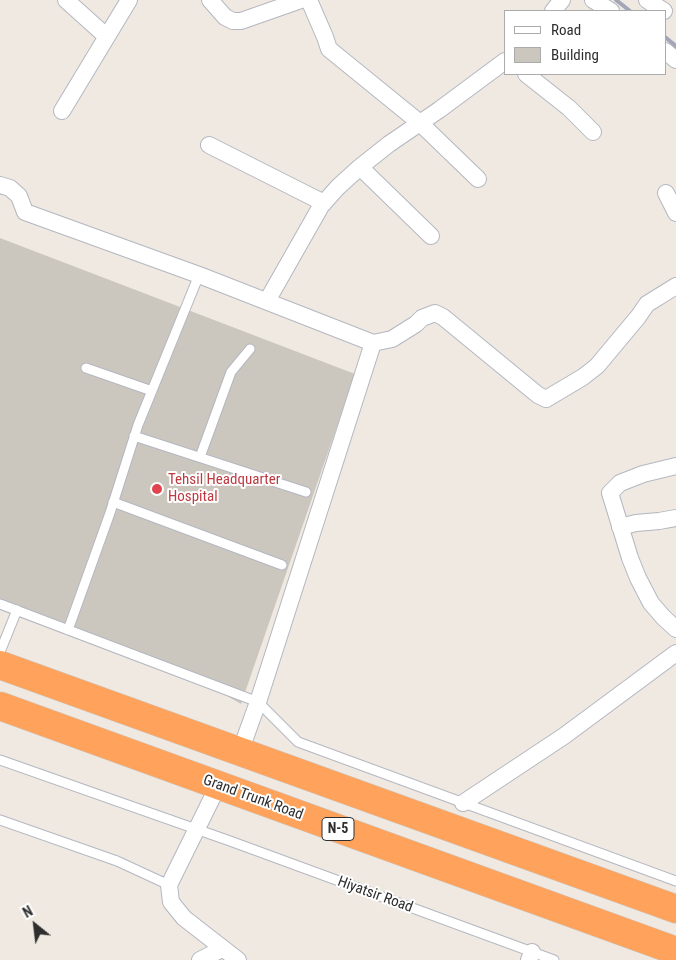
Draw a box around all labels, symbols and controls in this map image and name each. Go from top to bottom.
legend [503,10,666,75]
text: Road [551,21,581,39]
text: Building [551,46,599,64]
place label: Tehsil Headquarter Hospital [168,471,280,506]
marker: Tehsil Headquarter Hospital [150,482,164,496]
street label: Grand Trunk Road [201,772,305,824]
road number: N-5 [322,818,354,841]
street label: Hiyatsir Road [335,873,415,917]
north arrow [10,900,60,950]
text: N [20,903,35,921]

